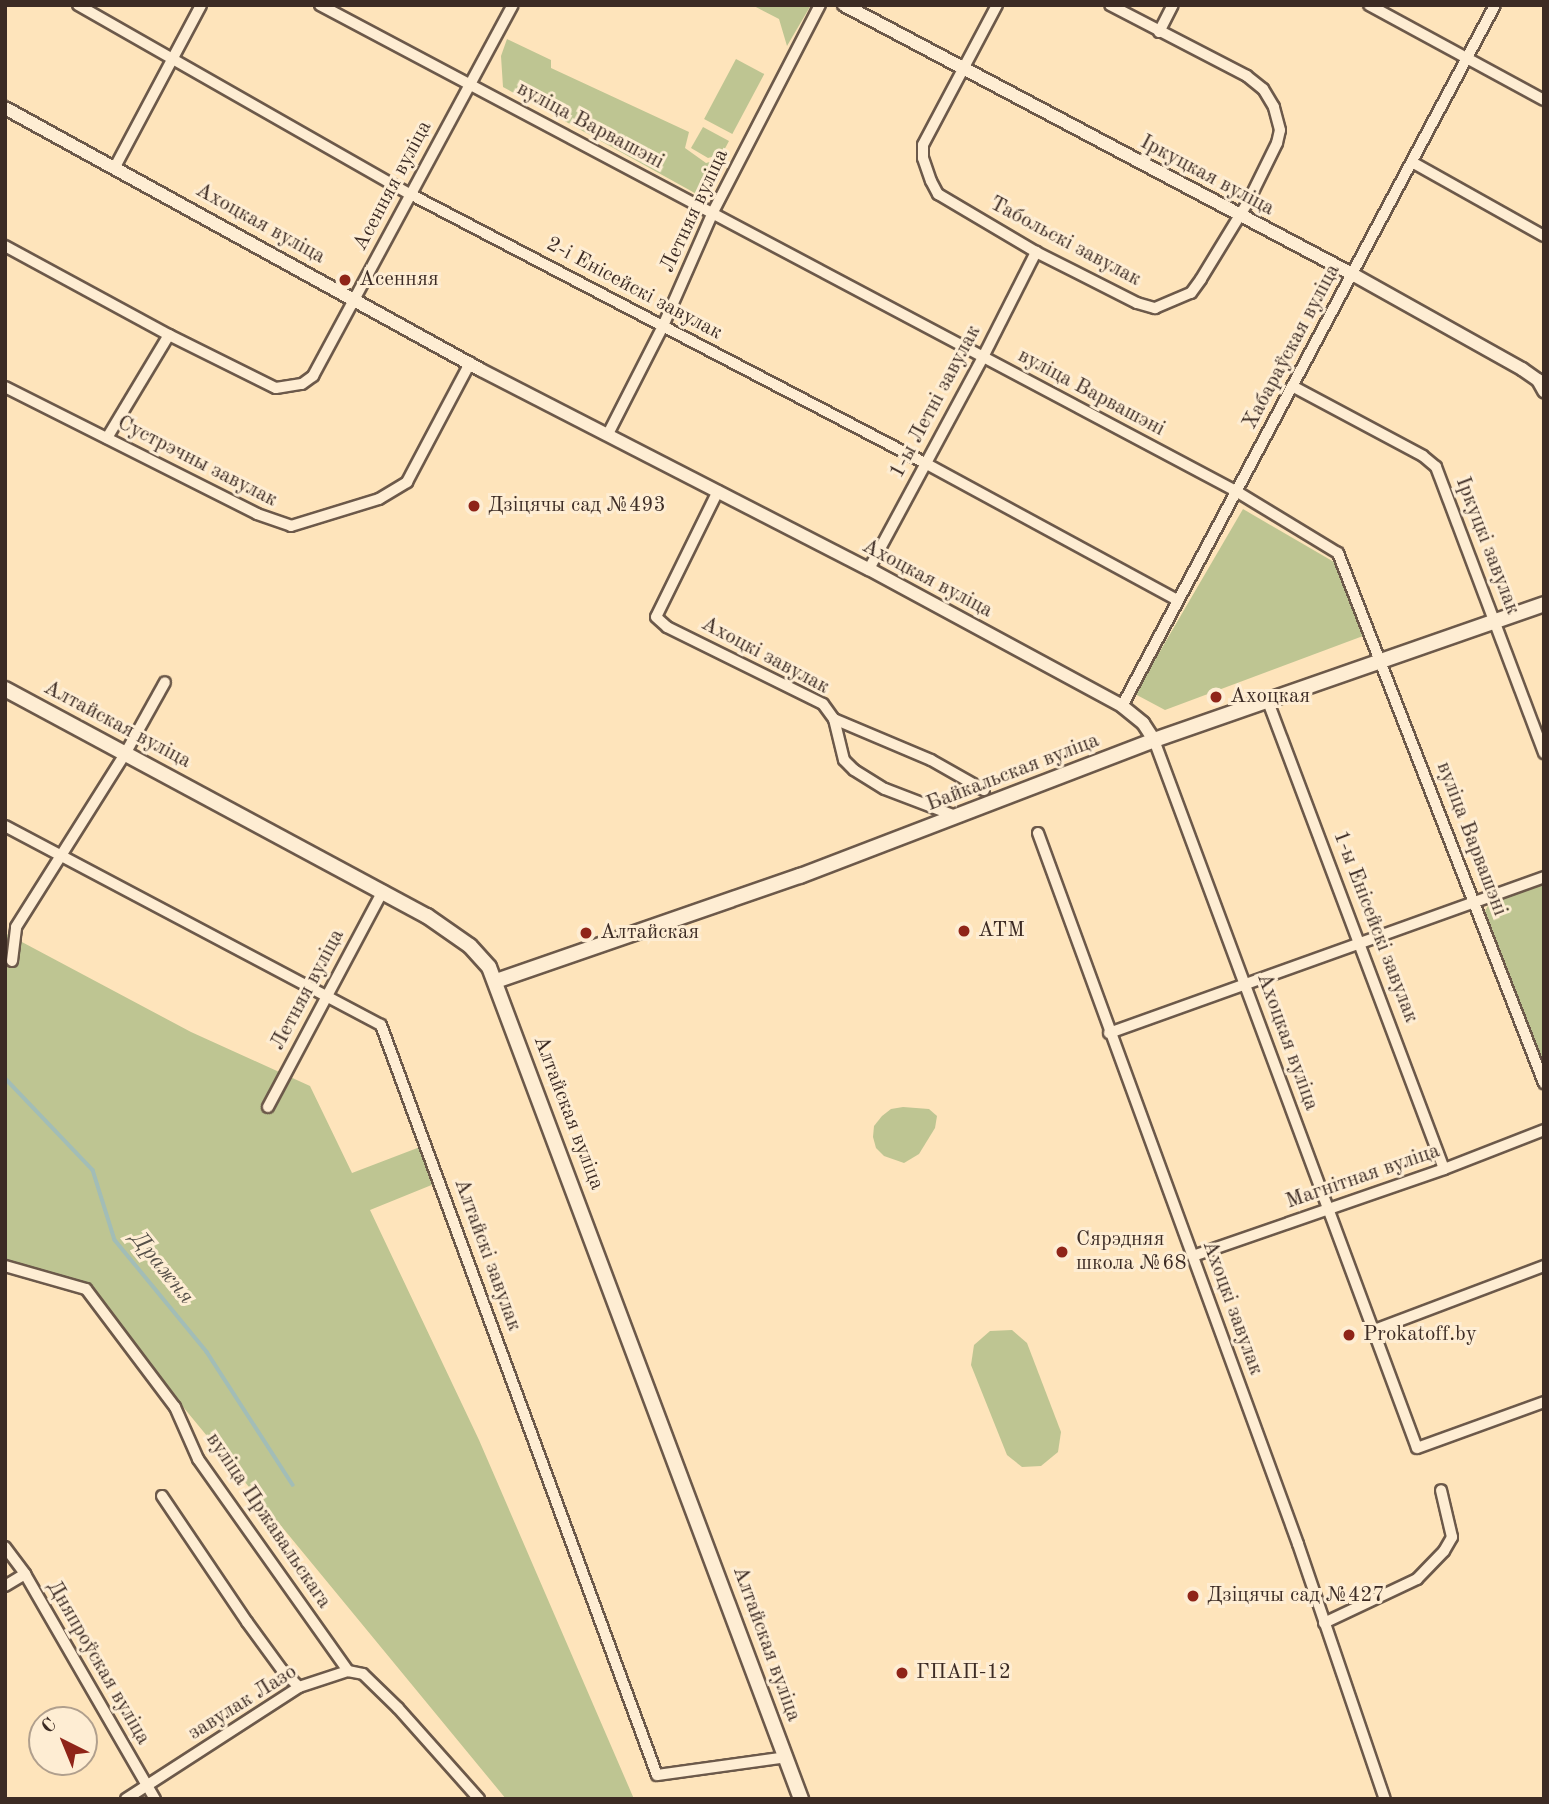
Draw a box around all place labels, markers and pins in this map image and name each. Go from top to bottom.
place label: Асенняя [359,267,439,293]
marker: Асенняя [337,272,353,288]
place label: Дзіцячы сад №493 [488,493,666,519]
marker: Дзіцячы сад №493 [466,498,482,514]
place label: Ахоцкая [1230,684,1310,710]
marker: Ахоцкая [1208,689,1224,705]
place label: АТМ [978,918,1025,944]
place label: Алтайская [600,920,699,946]
marker: АТМ [956,923,972,939]
marker: Алтайская [578,925,594,941]
place label: Сярэдняя школа №68 [1076,1227,1187,1277]
marker: Сярэдняя школа №68 [1054,1244,1070,1260]
place label: Prokatoff.by [1363,1322,1477,1348]
marker: Prokatoff.by [1341,1327,1357,1343]
place label: Дзіцячы сад №427 [1207,1583,1385,1609]
marker: Дзіцячы сад №427 [1185,1588,1201,1604]
place label: ГПАП-12 [916,1660,1011,1686]
marker: ГПАП-12 [894,1665,910,1681]

